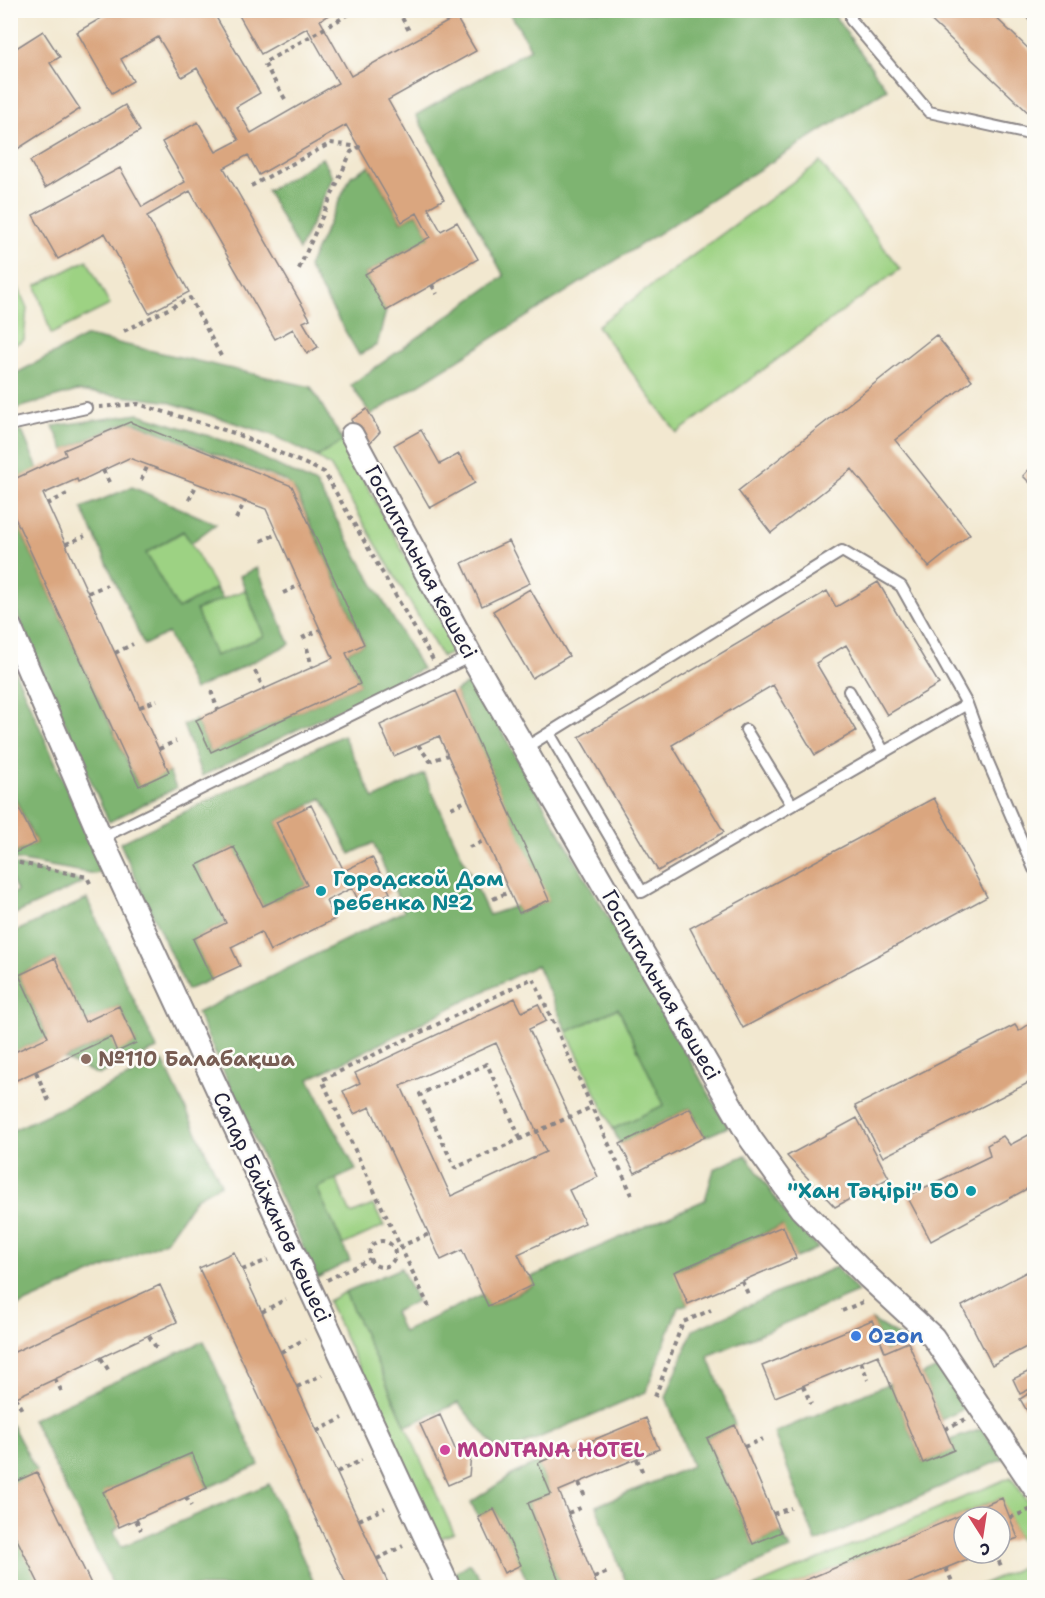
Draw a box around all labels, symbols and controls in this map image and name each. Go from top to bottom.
street label: Госпитальная көшесі [358,460,484,664]
place label: Городской Дом ребенка №2 [333,865,504,917]
marker: Городской Дом ребенка №2 [314,884,328,898]
street label: Госпитальная көшесі [595,885,727,1085]
place label: №110 Балабақша [98,1045,296,1073]
marker: №110 Балабақша [79,1052,93,1066]
street label: Сапар Байжанов көшесі [206,1087,338,1327]
place label: "Хан Тәңірі" БО [787,1177,959,1205]
marker: "Хан Тәңірі" БО [964,1184,978,1198]
place label: Ozon [868,1322,923,1350]
marker: Ozon [849,1329,863,1343]
place label: MONTANA HOTEL [457,1436,645,1464]
marker: MONTANA HOTEL [438,1443,452,1457]
north arrow [952,1505,1012,1565]
text: С [978,1538,992,1561]

